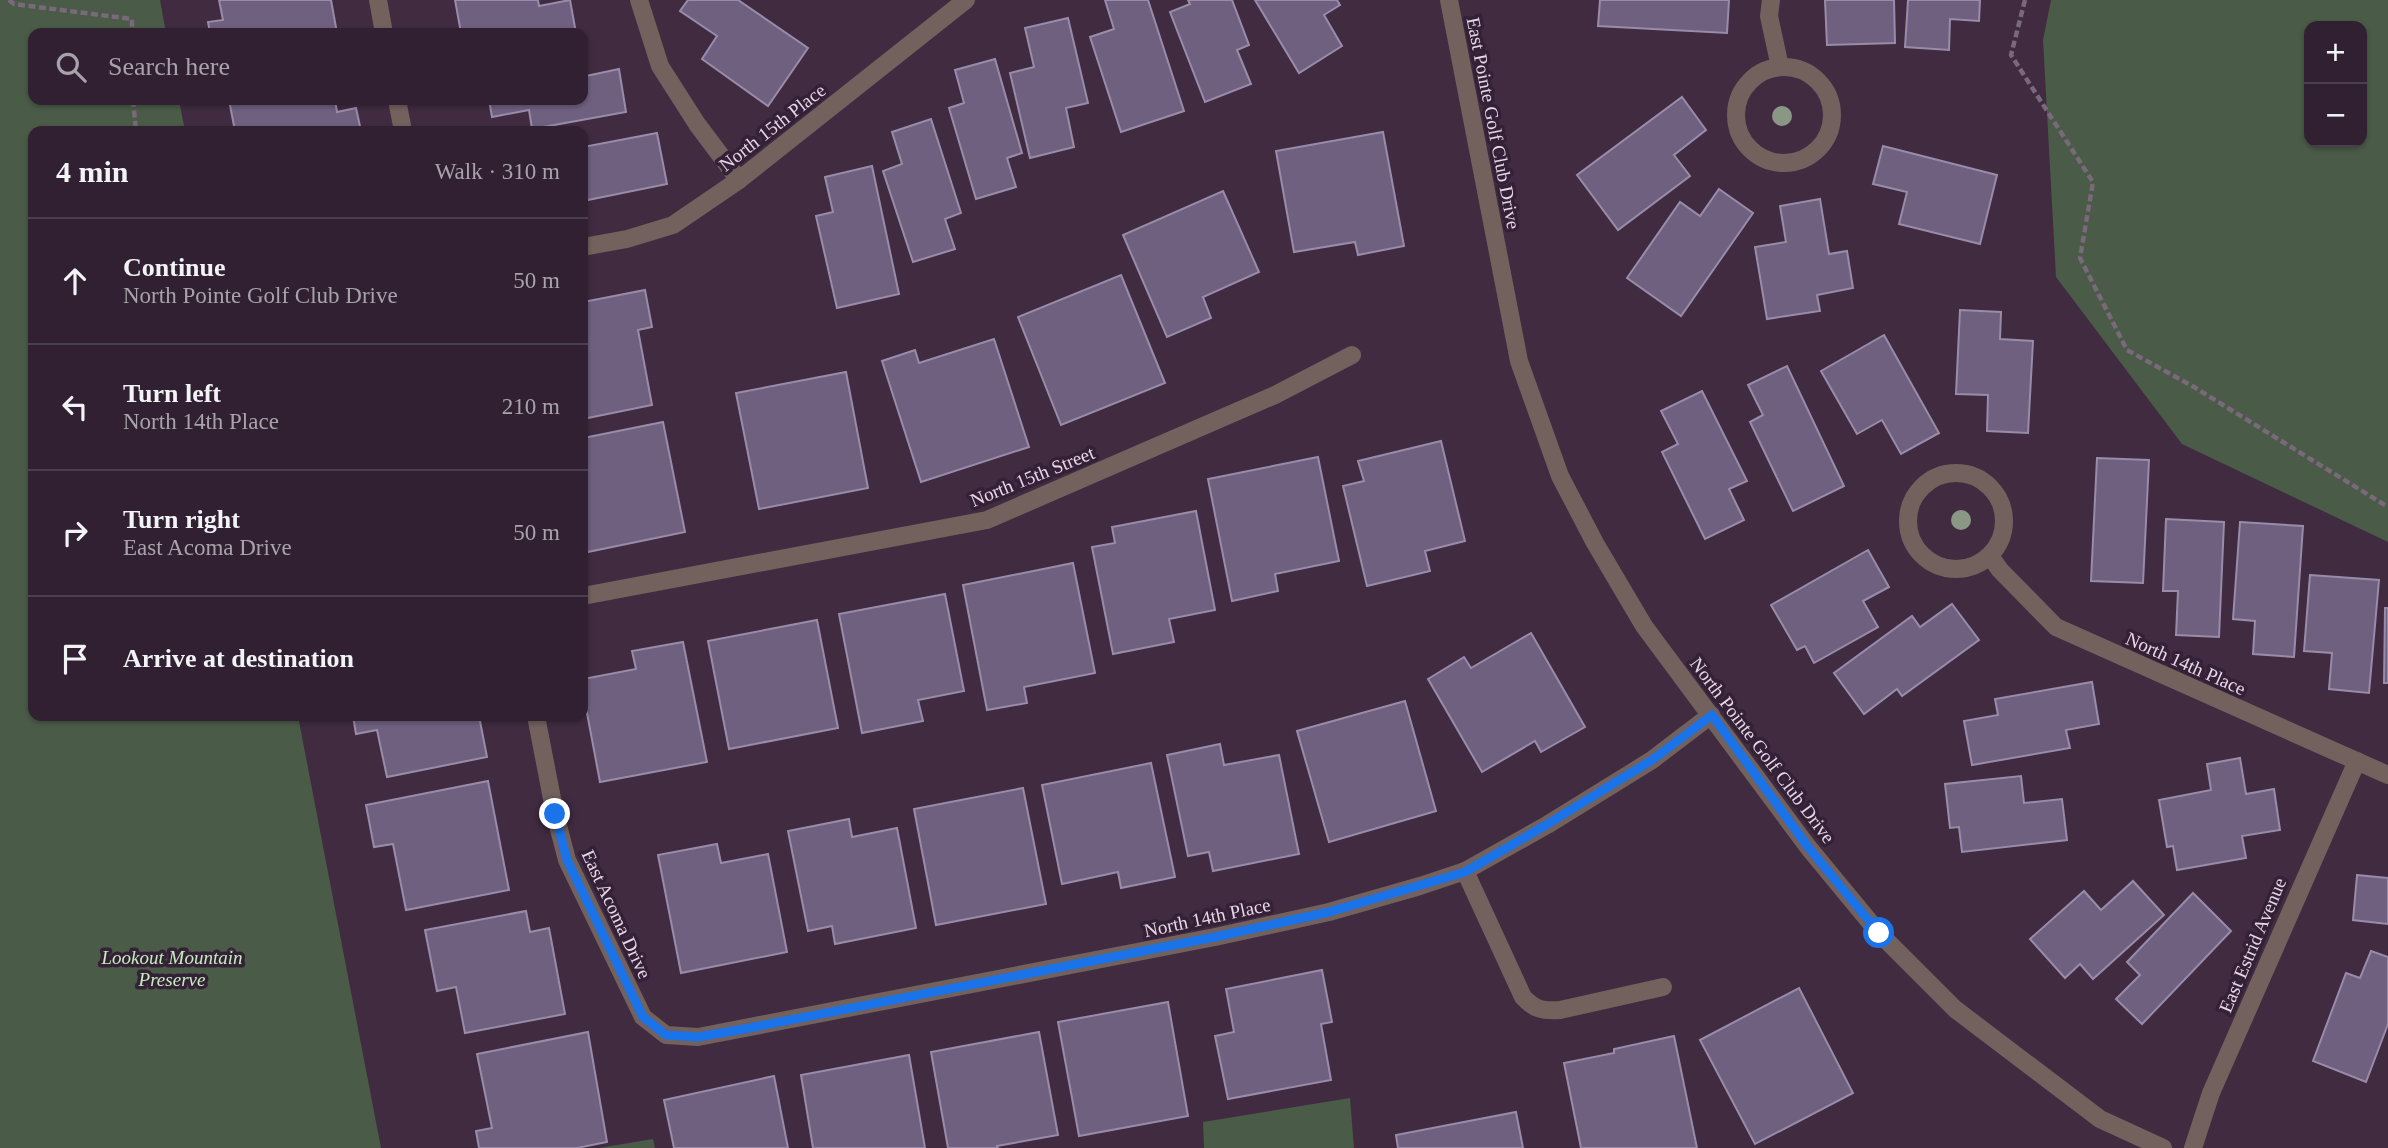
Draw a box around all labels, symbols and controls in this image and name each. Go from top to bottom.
street label: East Pointe Golf Club Drive [1463,15,1524,231]
map controls [2304,21,2367,147]
button: + [2304,21,2367,84]
search box [28,28,588,105]
icon: search [52,48,90,86]
text: Search here [108,52,230,81]
street label: North 15th Place [715,79,830,175]
button: − [2304,84,2367,147]
text: 4 min [56,155,129,188]
text: Walk · 310 m [435,159,560,184]
text: Continue [123,253,226,282]
icon: ahead [56,262,94,300]
text: 50 m [513,268,560,293]
text: North Pointe Golf Club Drive [123,283,398,308]
text: Turn left [123,379,221,408]
icon: left [56,388,94,426]
text: 210 m [502,394,560,419]
text: North 14th Place [123,409,279,434]
street label: North 15th Street [967,442,1098,511]
text: Turn right [123,505,240,534]
icon: right [56,514,94,552]
text: 50 m [513,520,560,545]
text: East Acoma Drive [123,535,292,560]
street label: North 14th Place [2123,628,2249,699]
icon: arrive [56,640,94,678]
text: Arrive at destination [123,644,354,673]
street label: North Pointe Golf Club Drive [1686,653,1839,847]
route end [539,798,570,829]
street label: East Acoma Drive [578,847,655,982]
street label: East Estrid Avenue [2215,875,2290,1016]
street label: North 14th Place [1142,894,1272,941]
route start [1863,917,1894,948]
park label: Lookout Mountain Preserve [101,947,242,990]

